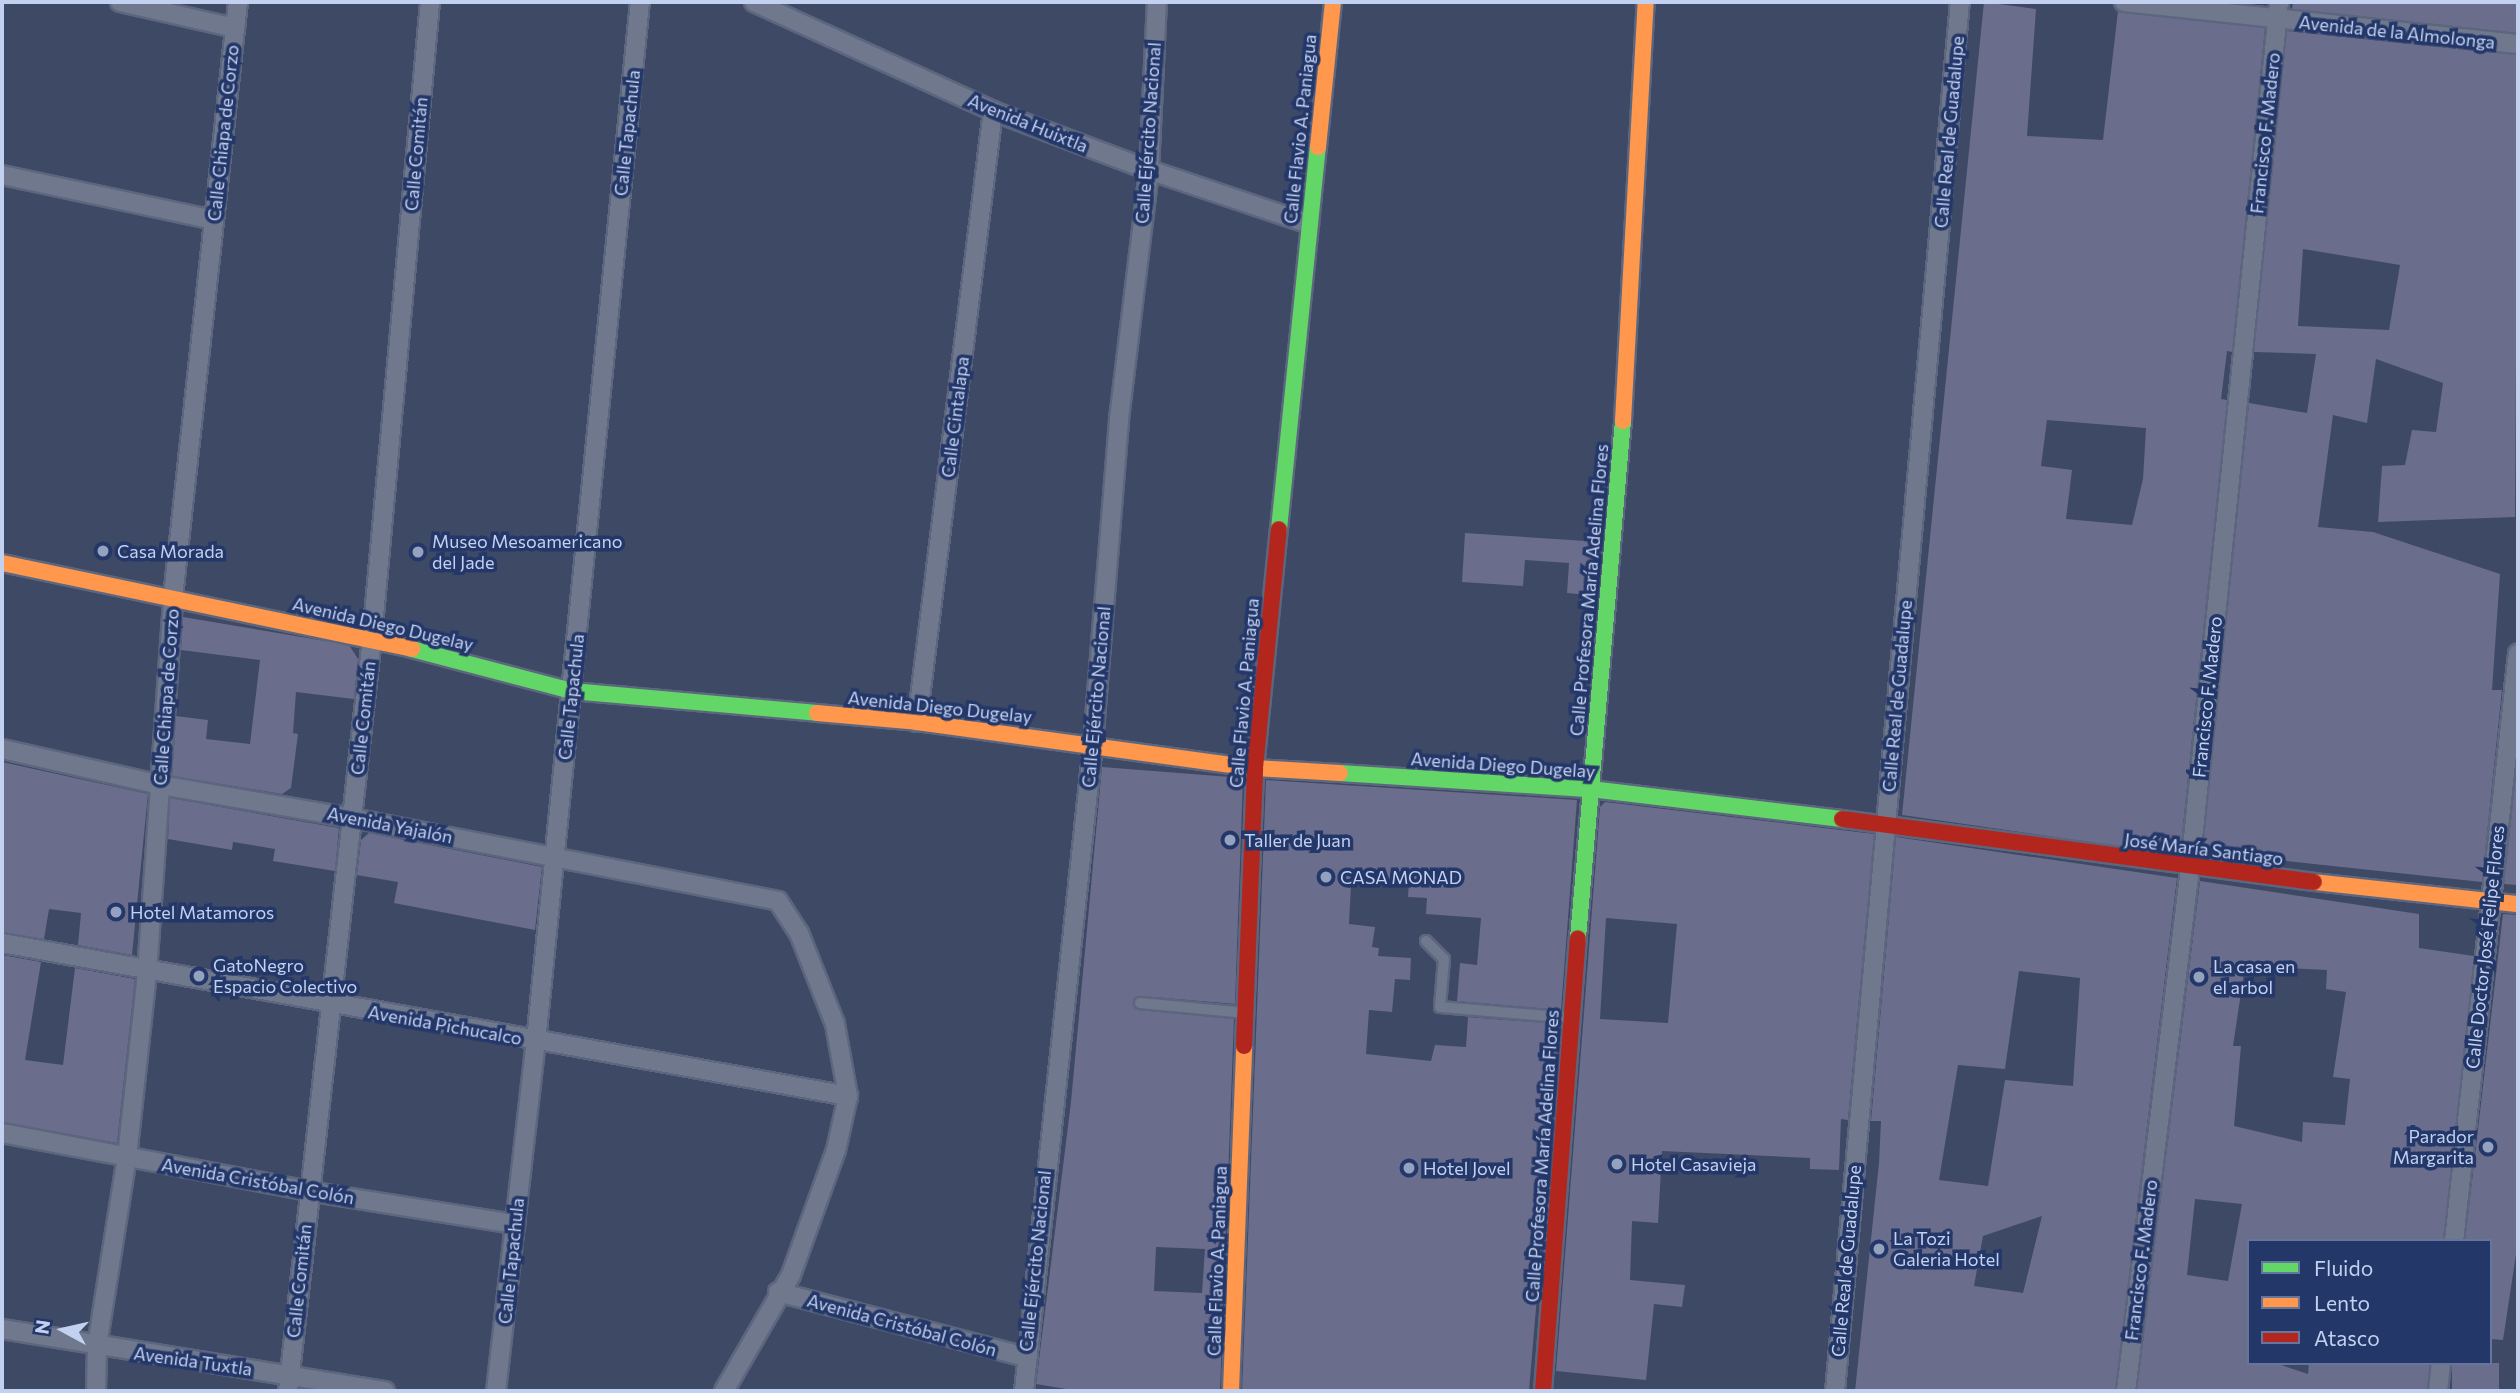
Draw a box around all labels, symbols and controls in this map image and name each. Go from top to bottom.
street label: Avenida de la Almolonga [2298,11,2496,53]
street label: Calle Flavio A. Paniagua [1279,33,1321,225]
street label: Calle Real de Guadalupe [1930,35,1968,229]
street label: Calle Ejército Nacional [1131,41,1165,225]
street label: Calle Chiapa de Corzo [203,44,243,222]
street label: Francisco F. Madero [2246,51,2284,215]
street label: Calle Tapachula [610,69,644,197]
street label: Avenida Huixtla [965,89,1091,157]
street label: Calle Comitán [400,96,432,212]
street label: Calle Cintalapa [937,355,973,479]
street label: Calle Profesora María Adelina Flores [1565,443,1613,737]
place label: Museo Mesoamericano del Jade [432,531,623,574]
place label: Casa Morada [117,540,224,562]
marker: Casa Morada [95,543,111,559]
marker: Museo Mesoamericano del Jade [410,544,426,560]
street label: Avenida Diego Dugelay [290,593,476,655]
street label: Calle Flavio A. Paniagua [1225,597,1263,789]
street label: Calle Real de Guadalupe [1878,599,1916,793]
street label: Calle Ejército Nacional [1077,605,1115,789]
street label: Calle Chiapa de Corzo [149,608,183,786]
street label: Francisco F. Madero [2188,615,2226,779]
street label: Calle Tapachula [554,633,588,761]
street label: Calle Comitán [346,660,380,776]
street label: Avenida Diego Dugelay [847,687,1033,727]
street label: Avenida Diego Dugelay [1410,748,1596,782]
street label: Avenida Yajalón [325,802,455,848]
street label: Calle Doctor José Felipe Flores [2461,824,2509,1070]
place label: Taller de Juan [1244,829,1351,851]
street label: José María Santiago [2123,829,2285,869]
marker: Taller de Juan [1222,832,1238,848]
place label: CASA MONAD [1340,866,1462,888]
marker: CASA MONAD [1318,869,1334,885]
place label: Hotel Matamoros [130,901,274,923]
marker: Hotel Matamoros [108,904,124,920]
place label: GatoNegro Espacio Colectivo [213,955,357,998]
place label: La casa en el arbol [2213,956,2295,998]
marker: GatoNegro Espacio Colectivo [191,968,207,984]
marker: La casa en el arbol [2191,969,2207,985]
street label: Avenida Pichucalco [366,1001,524,1049]
street label: Calle Profesora María Adelina Flores [1521,1009,1563,1303]
place label: Parador Margarita [2393,1126,2474,1168]
marker: Parador Margarita [2480,1139,2496,1155]
street label: Avenida Cristóbal Colón [160,1153,356,1209]
place label: Hotel Casavieja [1631,1153,1756,1175]
marker: Hotel Casavieja [1609,1156,1625,1172]
place label: Hotel Jovel [1423,1157,1511,1179]
marker: Hotel Jovel [1401,1160,1417,1176]
street label: Calle Real de Guadalupe [1827,1164,1865,1358]
street label: Calle Flavio A. Paniagua [1203,1165,1231,1357]
street label: Calle Ejército Nacional [1015,1169,1055,1353]
street label: Francisco F. Madero [2120,1178,2162,1342]
street label: Calle Tapachula [494,1197,528,1325]
street label: Calle Comitán [282,1223,316,1339]
place label: La Tozi Galeria Hotel [1893,1228,2000,1270]
legend [2247,1239,2492,1365]
marker: La Tozi Galeria Hotel [1871,1241,1887,1257]
text: Fluido [2314,1255,2373,1280]
street label: Avenida Cristóbal Colón [805,1289,999,1361]
text: Lento [2314,1290,2370,1315]
north arrow [28,1295,98,1365]
text: N [29,1318,54,1336]
text: Atasco [2314,1325,2380,1350]
street label: Avenida Tuxtla [132,1342,254,1380]

